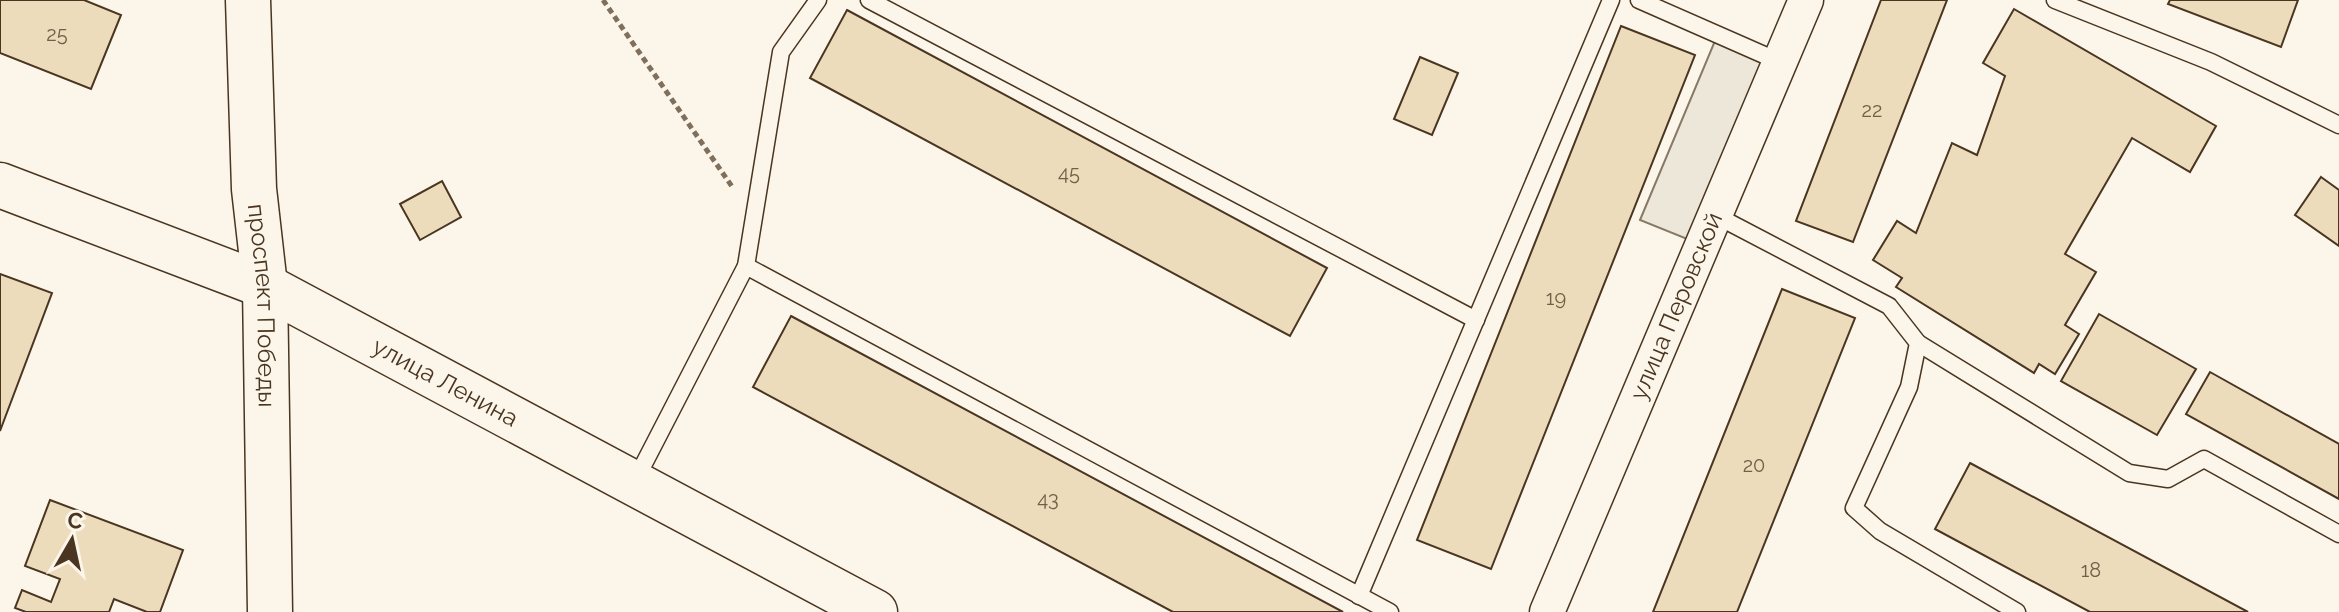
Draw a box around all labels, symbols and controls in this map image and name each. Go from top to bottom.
house number: 25 [46,22,68,46]
house number: 22 [1862,98,1882,122]
house number: 45 [1058,161,1080,185]
street label: проспект Победы [242,202,282,407]
street label: улица Перовской [1623,208,1728,404]
house number: 19 [1546,286,1566,310]
street label: улица Ленина [368,331,523,433]
house number: 20 [1743,453,1765,477]
house number: 43 [1037,487,1059,511]
north arrow [32,500,112,580]
text: С [66,506,85,534]
house number: 18 [2081,558,2101,582]

